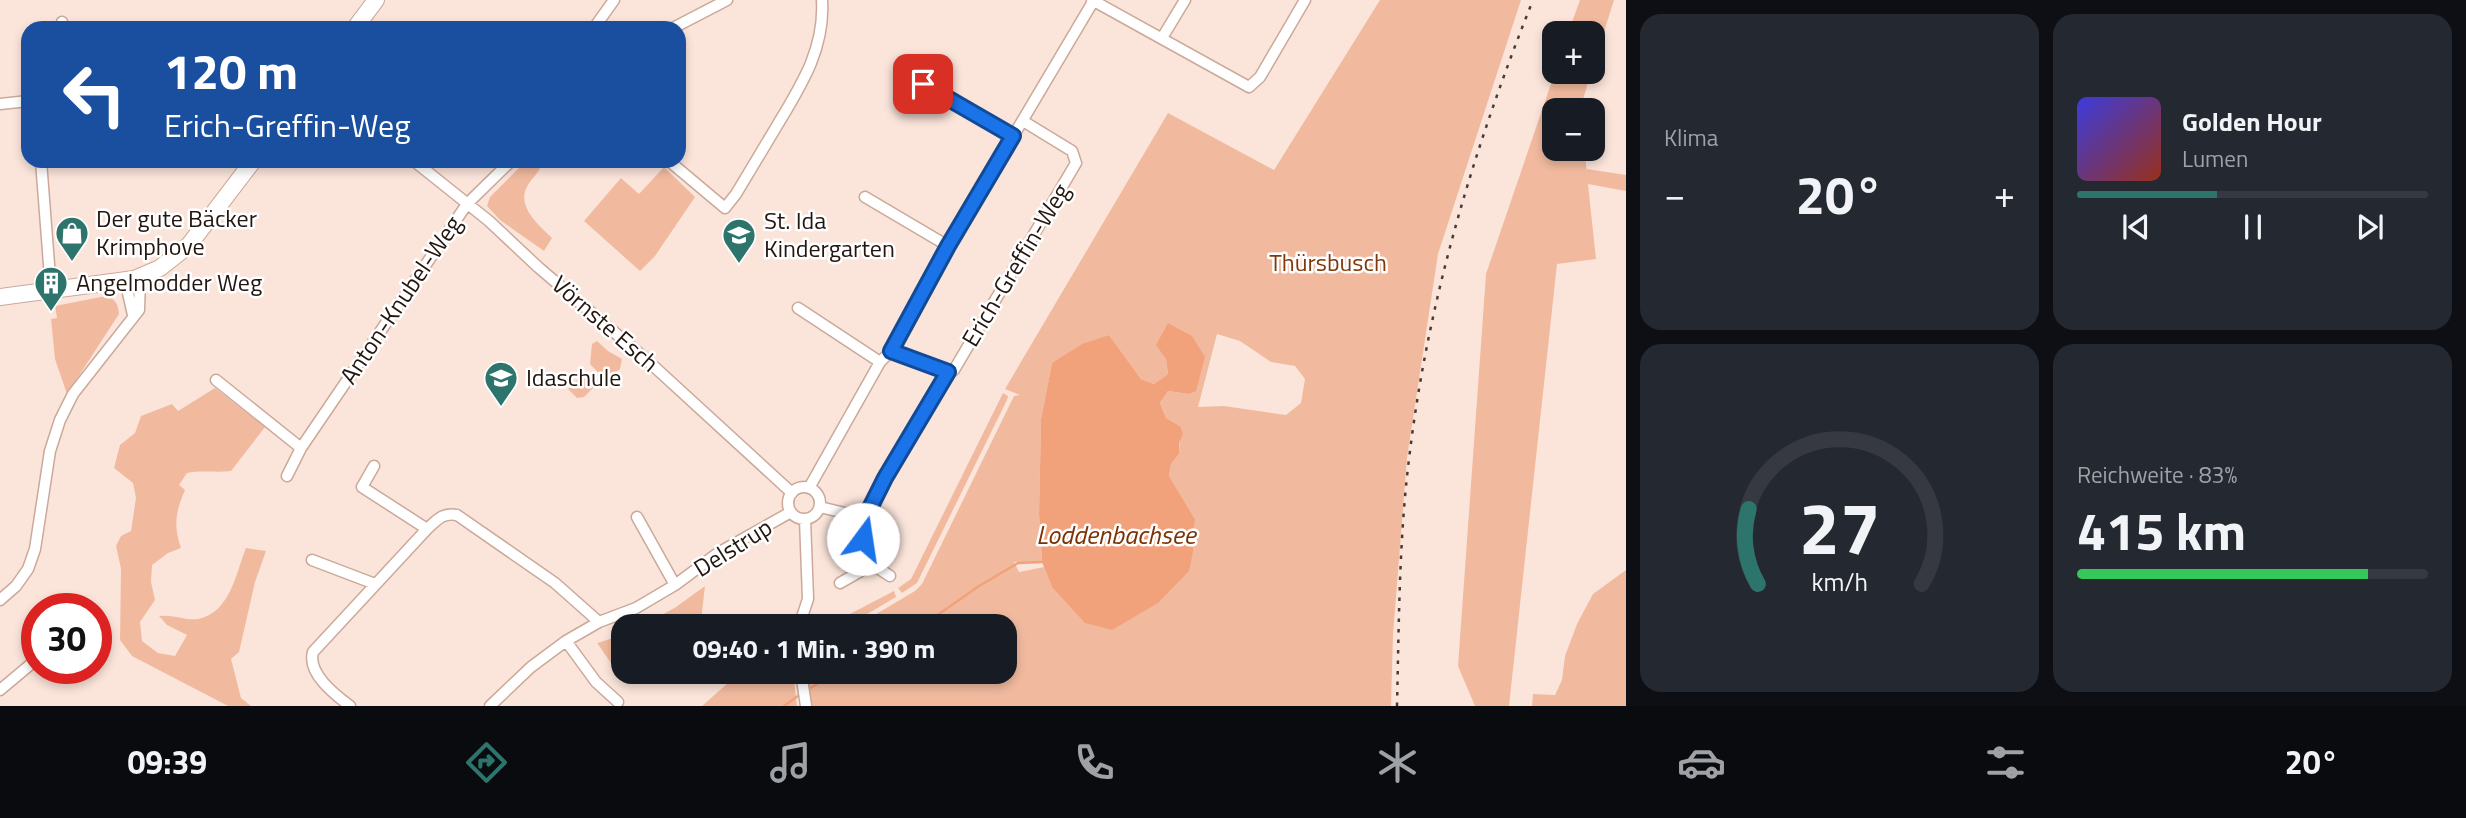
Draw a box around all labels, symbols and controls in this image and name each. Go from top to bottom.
map controls [1542,21,1605,161]
button: + [1542,21,1605,84]
text: 120 m [164,33,298,108]
icon: left [49,49,140,140]
pin [893,54,953,114]
icon: arrive [904,65,942,103]
button: − [1542,98,1605,161]
text: Erich-Greffin-Weg [164,101,411,149]
text: Golden Hour [2182,102,2322,141]
text: Klima [1664,120,1718,155]
text: Lumen [2182,141,2248,176]
text: 20° [1796,155,1883,234]
text: − [1664,165,1685,223]
text: + [1994,165,2015,223]
street label: Erich-Greffin-Weg [952,176,1078,353]
place label: Der gute Bäcker Krimphove [96,200,257,264]
place label: St. Ida Kindergarten [764,202,895,266]
street label: Anton-Knubel-Weg [330,208,470,391]
icon: previous [2117,208,2155,246]
icon: pause [2234,208,2272,246]
icon: next [2351,208,2389,246]
shop icon: Der gute Bäcker Krimphove [53,214,91,263]
school or university icon: St. Ida Kindergarten [720,216,758,265]
park label: Thürsbusch [1269,244,1387,280]
building icon: Angelmodder Weg [32,264,70,313]
place label: Angelmodder Weg [76,264,262,300]
street label: Vörnste Esch [544,266,667,380]
school or university icon: Idaschule [482,359,520,408]
place label: Idaschule [526,359,621,395]
text: Reichweite · 83% [2077,457,2237,492]
text: 27 [1799,472,1880,582]
text: 415 km [2077,491,2246,570]
position arrow [826,502,900,576]
street label: Delstrup [686,509,779,585]
water label: Loddenbachsee [1036,515,1198,554]
text: km/h [1811,563,1868,601]
speed limit sign: 30 [21,593,112,684]
text: 09:40 · 1 Min. · 390 m [693,629,935,668]
text: 09:39 [127,738,207,786]
icon: directions [462,738,511,787]
icon: music [766,738,815,787]
icon: phone [1070,738,1119,787]
icon: climate [1373,738,1422,787]
icon: car [1677,738,1726,787]
icon: filters [1981,738,2030,787]
text: 20° [2285,738,2339,786]

